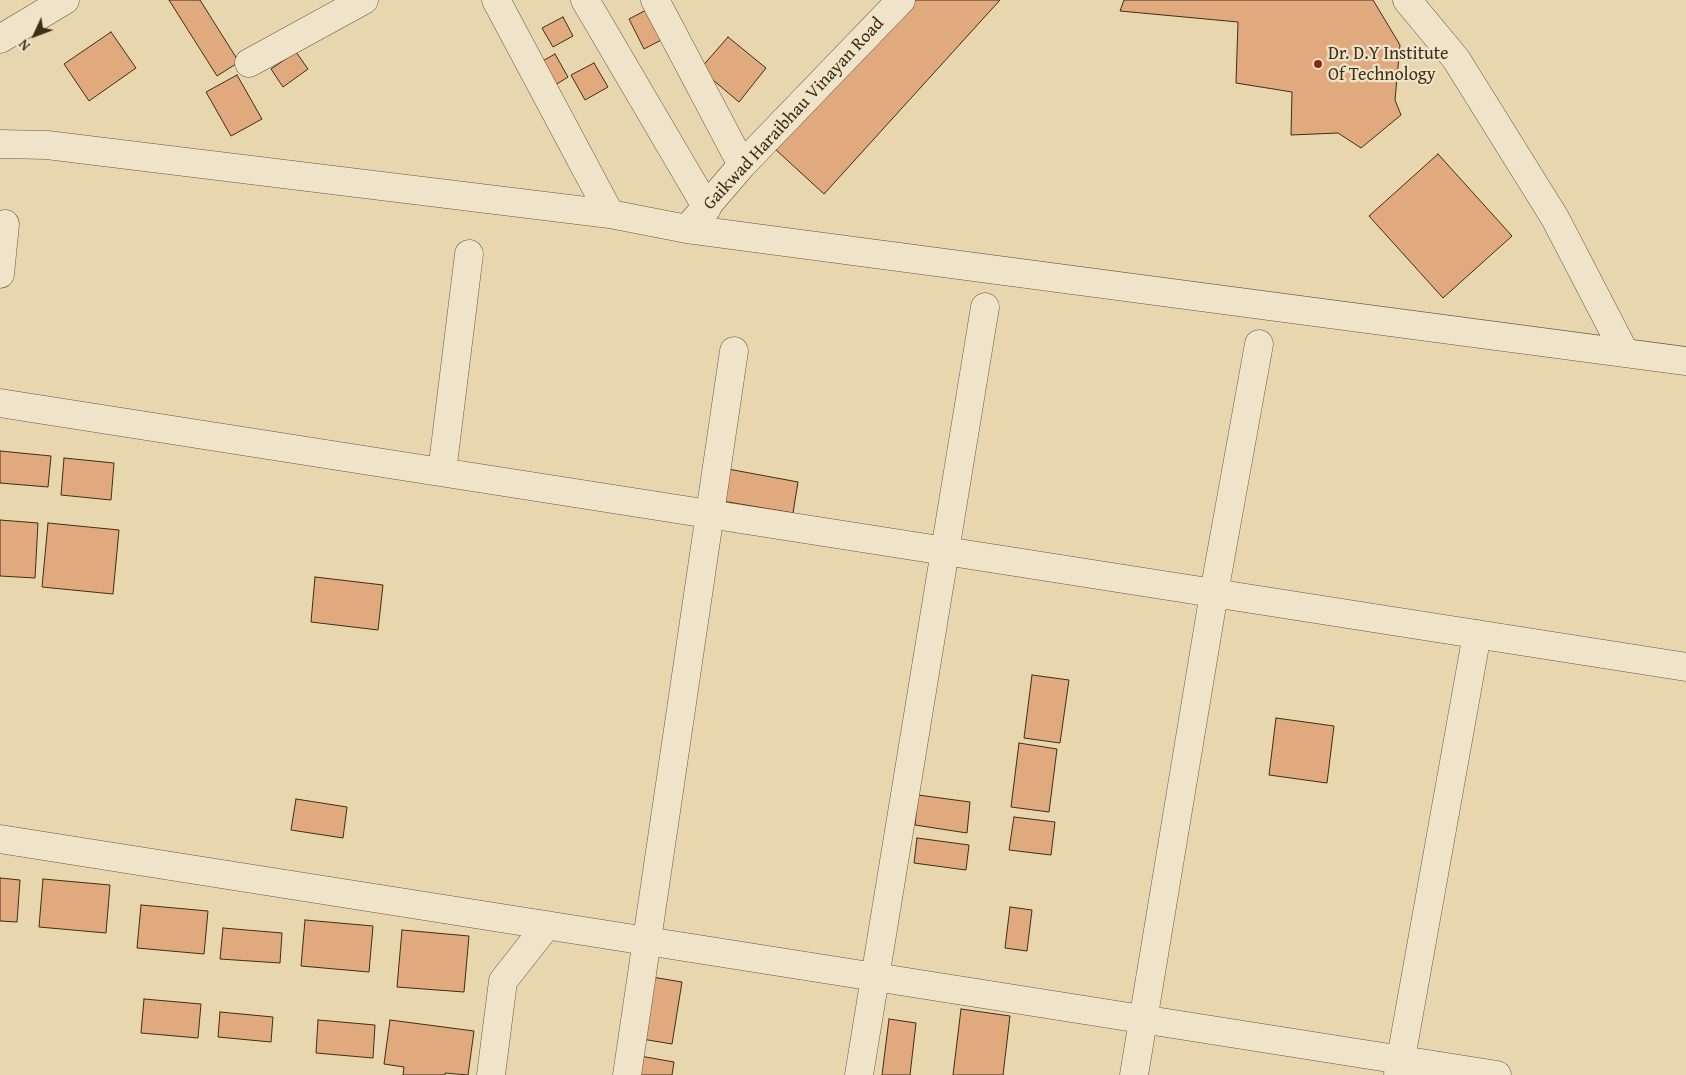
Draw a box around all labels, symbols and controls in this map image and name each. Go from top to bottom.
north arrow [10,10,60,60]
street label: Gaikwad Haraibhau Vinayan Road [699,13,889,215]
text: N [14,35,35,55]
place label: Dr. D.Y Institute Of Technology [1328,43,1449,86]
marker: Dr. D.Y Institute Of Technology [1312,58,1324,70]

